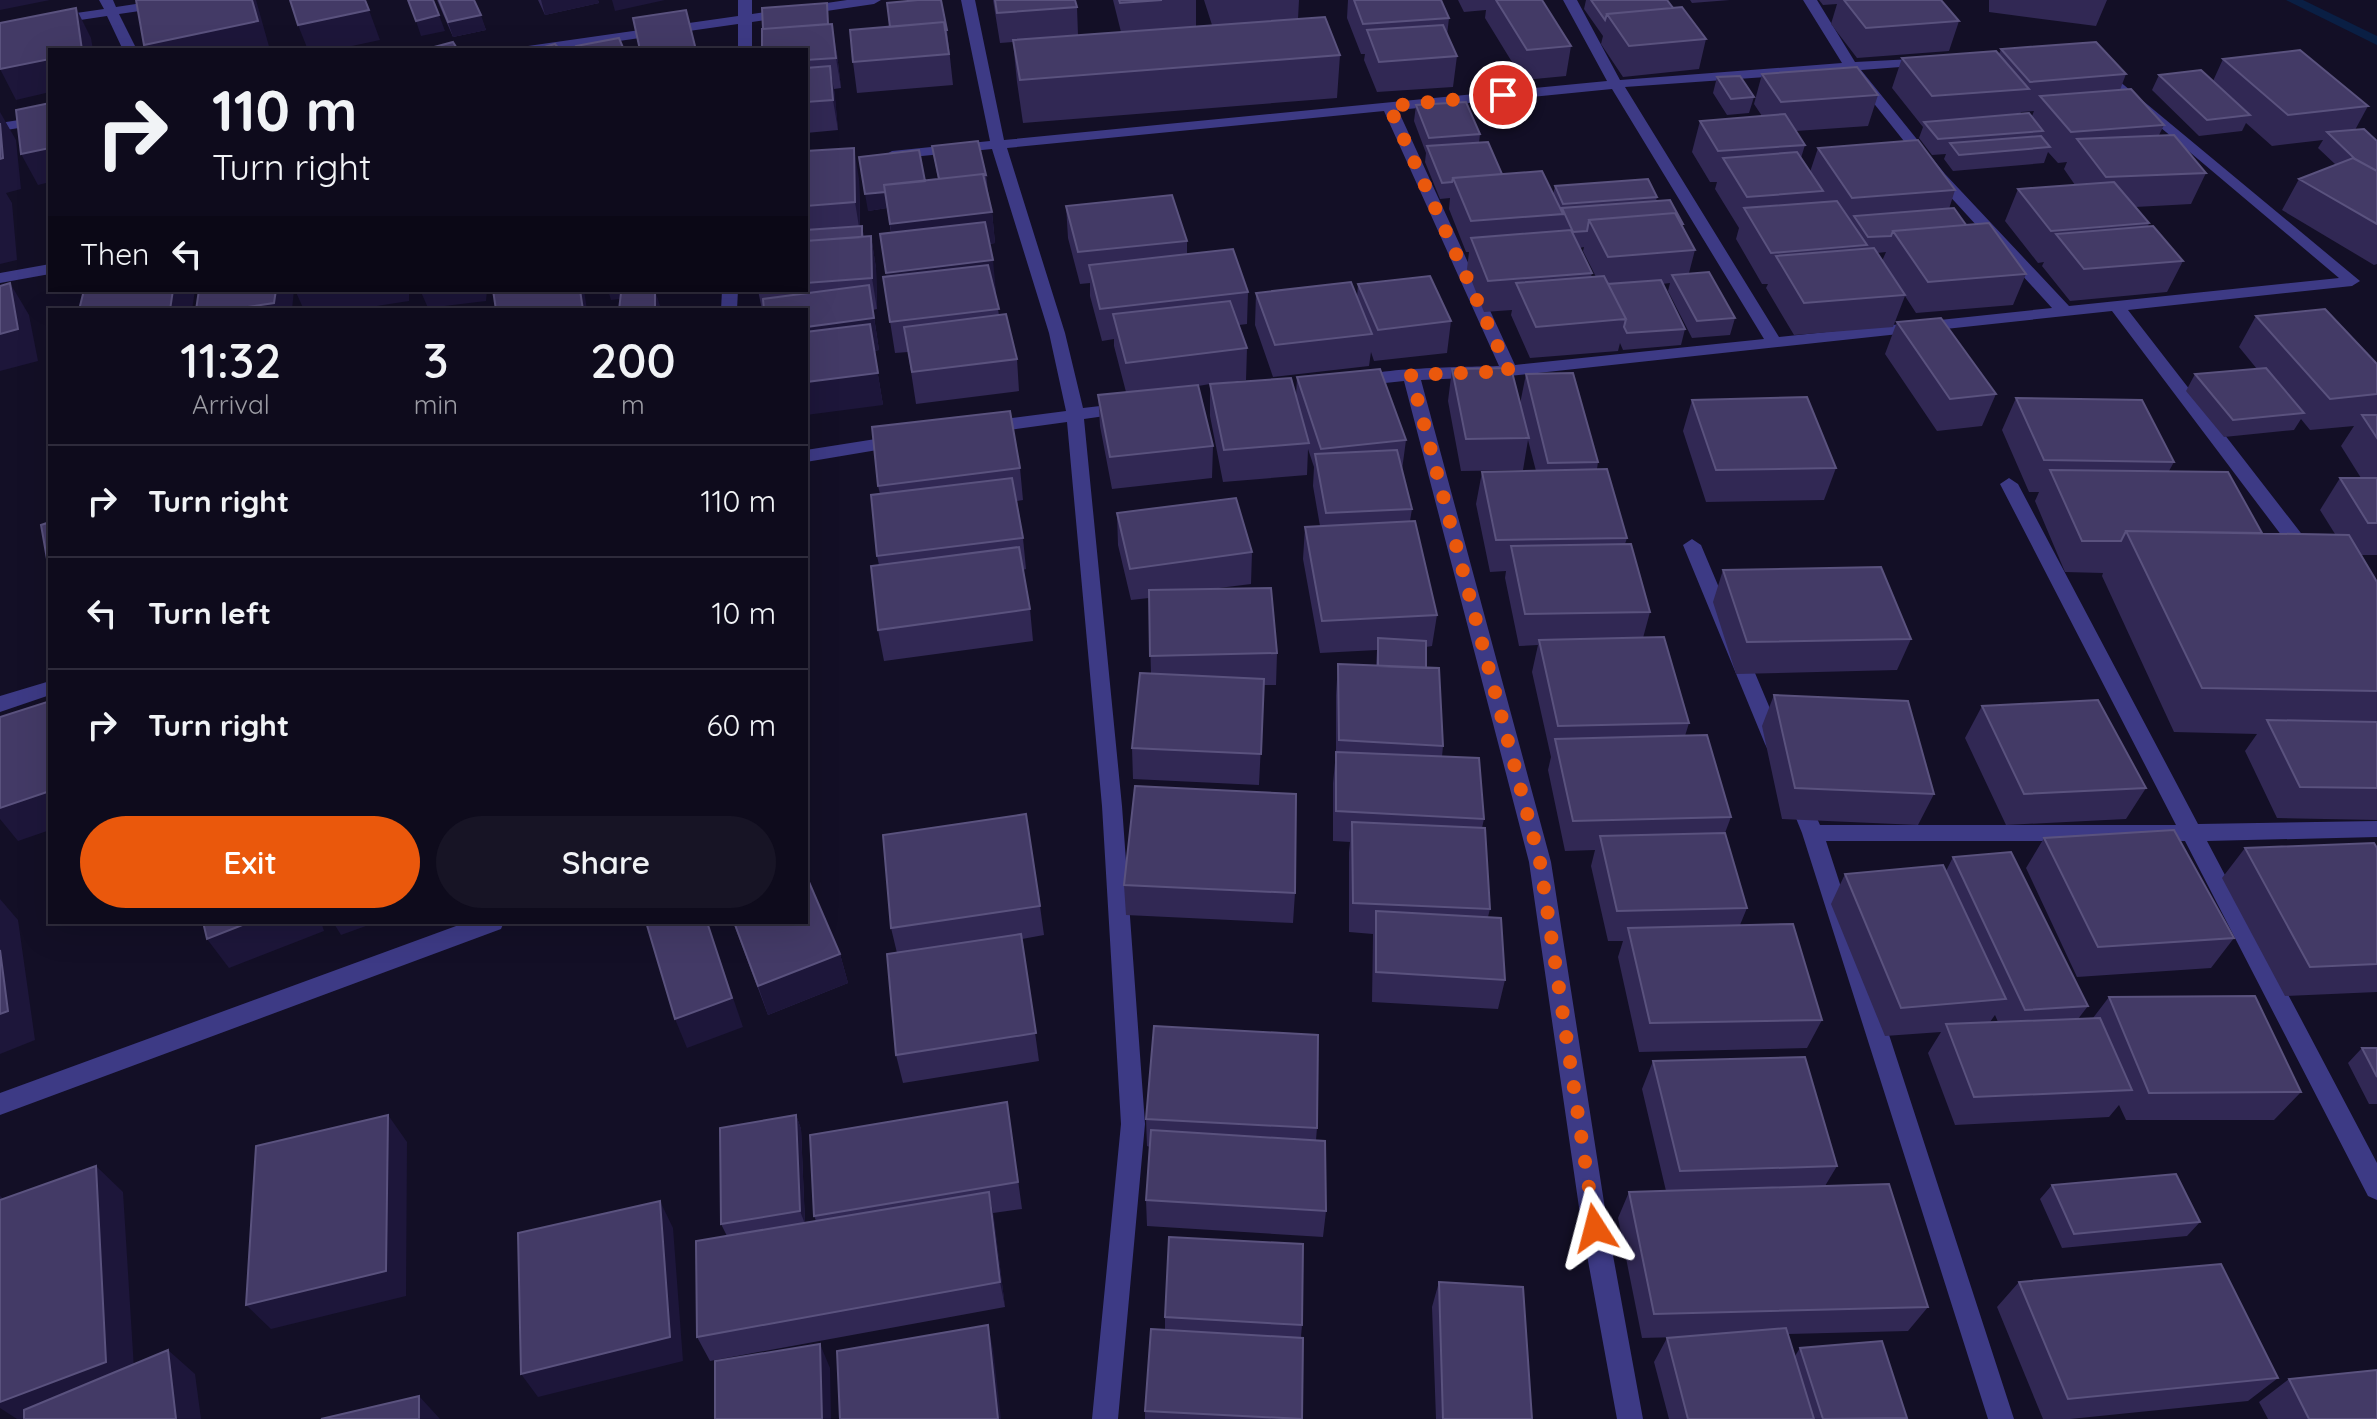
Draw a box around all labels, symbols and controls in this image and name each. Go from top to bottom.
pin [1469,61,1537,129]
icon: arrive [1481,73,1525,117]
text: 110 m [212,75,357,145]
icon: right [80,80,184,184]
text: Turn right [212,144,371,189]
icon: left [165,232,209,276]
text: Then [80,235,149,273]
text: 11:32 [180,330,281,390]
text: 3 [423,330,449,390]
text: 200 [590,330,676,390]
text: Arrival [192,388,270,421]
text: min [414,388,458,421]
text: m [621,388,645,421]
icon: right [80,479,124,523]
text: Turn right [148,482,289,520]
text: 110 m [700,482,776,520]
icon: left [80,591,124,635]
text: Turn left [148,594,271,632]
text: 10 m [712,594,776,632]
icon: right [80,703,124,747]
text: Turn right [148,706,289,744]
text: 60 m [706,706,776,744]
button: Exit [80,816,420,908]
button: Share [436,816,776,908]
position arrow [1553,1186,1637,1270]

